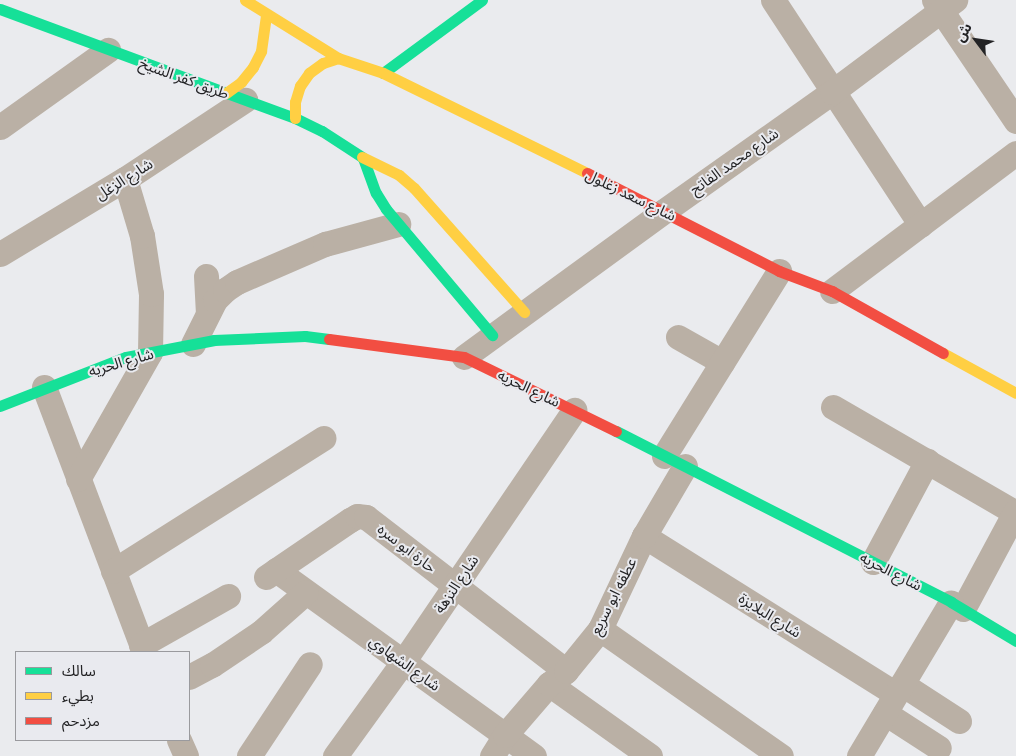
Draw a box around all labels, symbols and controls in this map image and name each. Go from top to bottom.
north arrow [951,15,1001,65]
text: ش [951,20,975,45]
street label: طريق كفر الشيخ [137,53,231,103]
street label: شارع محمد الفاتح [686,124,782,198]
street label: شارع الزغل [92,154,156,204]
street label: شارع سعد زغلول [583,165,679,225]
street label: شارع الحريه [86,344,156,380]
street label: شارع الحريه [495,365,563,411]
street label: حارة ابو سره [374,520,440,576]
street label: شارع الحريه [857,548,925,594]
street label: شارع النزهة [430,551,482,617]
street label: عطفه ابو سريع [586,554,640,638]
street label: شارع البلايزة [735,589,805,641]
street label: شارع الشهاوي [366,631,444,695]
legend [15,651,190,741]
text: سالك [62,662,96,679]
text: بطيء [62,687,94,704]
text: مزدحم [62,712,100,729]

